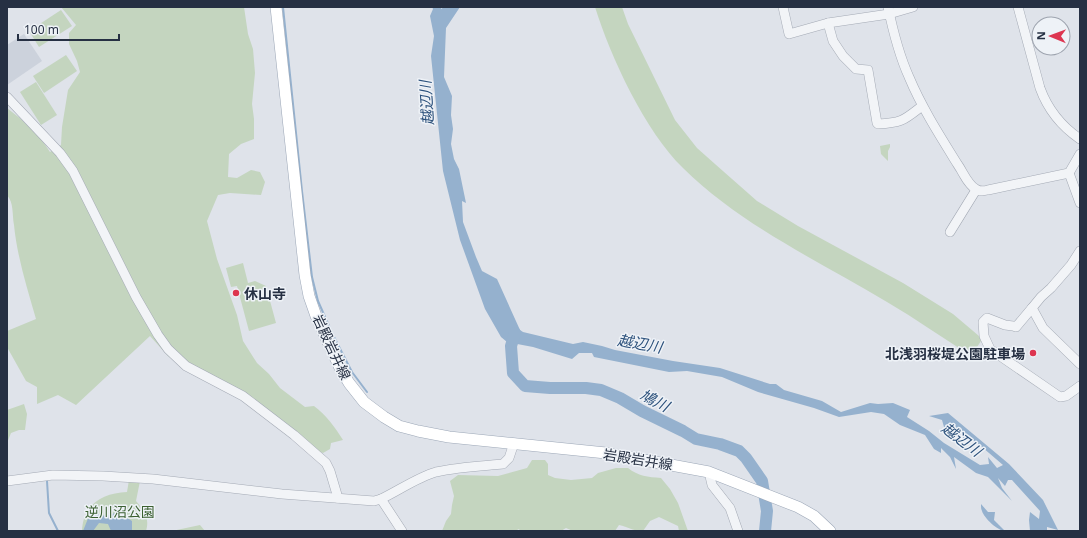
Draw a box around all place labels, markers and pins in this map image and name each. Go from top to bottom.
place label: 休山寺 [244,284,286,303]
marker: 休山寺 [231,288,241,298]
place label: 北浅羽桜堤公園駐車場 [885,344,1025,363]
marker: 北浅羽桜堤公園駐車場 [1028,348,1038,358]

